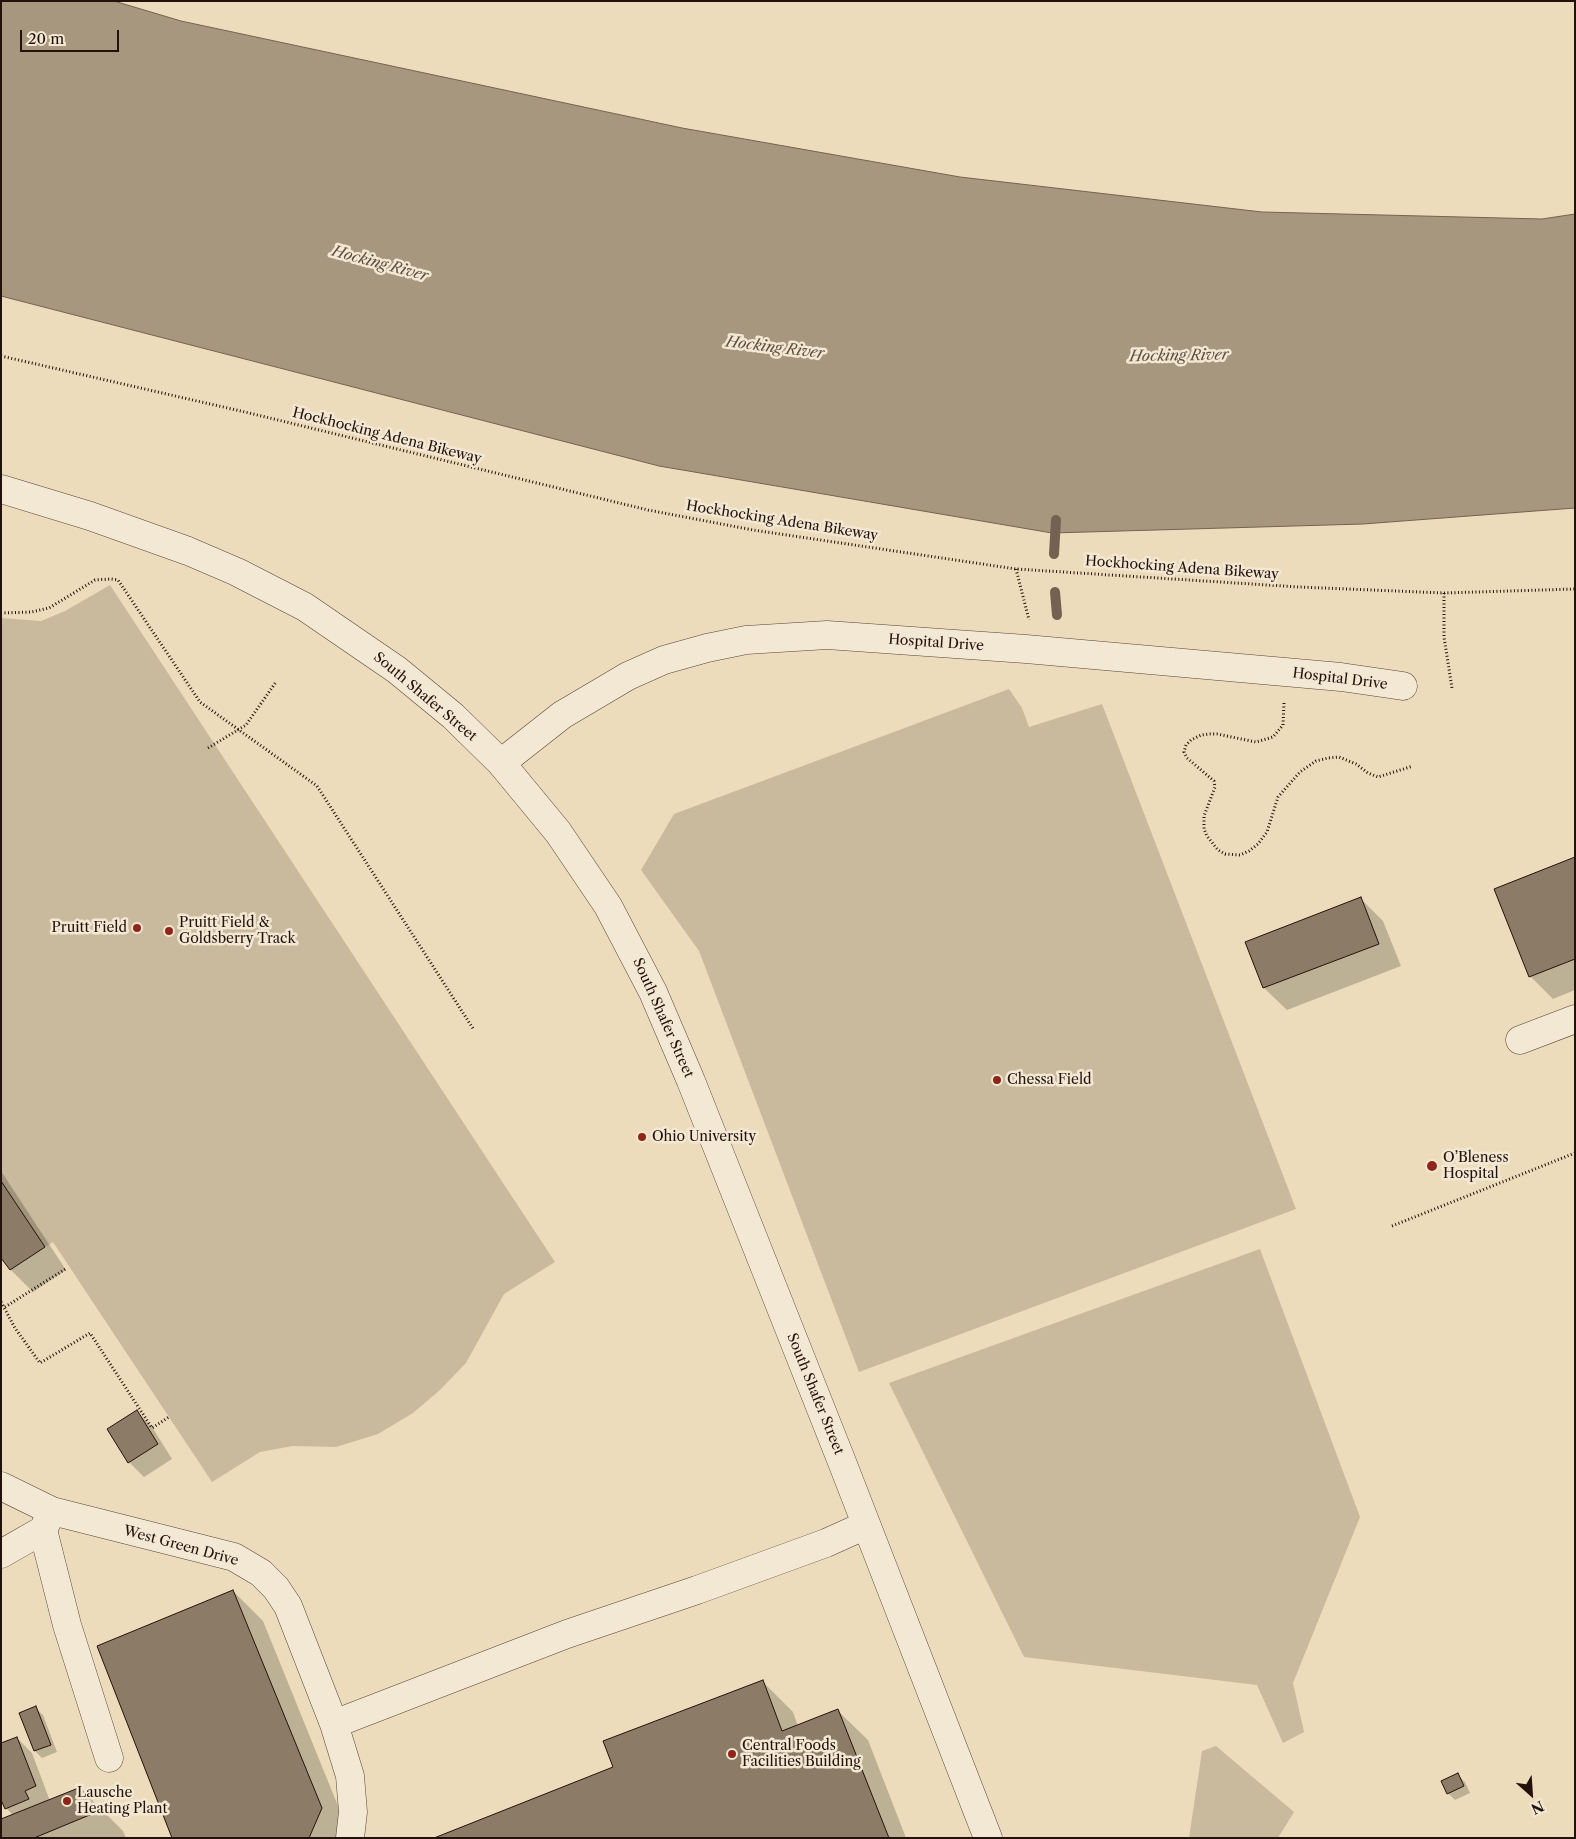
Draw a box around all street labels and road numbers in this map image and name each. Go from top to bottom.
street label: Hockhocking Adena Bikeway [291,404,483,468]
street label: Hockhocking Adena Bikeway [685,498,879,544]
street label: Hockhocking Adena Bikeway [1085,553,1279,583]
street label: Hospital Drive [888,631,984,655]
street label: South Shafer Street [370,649,480,745]
street label: Hospital Drive [1291,665,1389,693]
street label: South Shafer Street [629,955,697,1081]
street label: South Shafer Street [783,1331,847,1457]
street label: West Green Drive [122,1523,240,1569]

